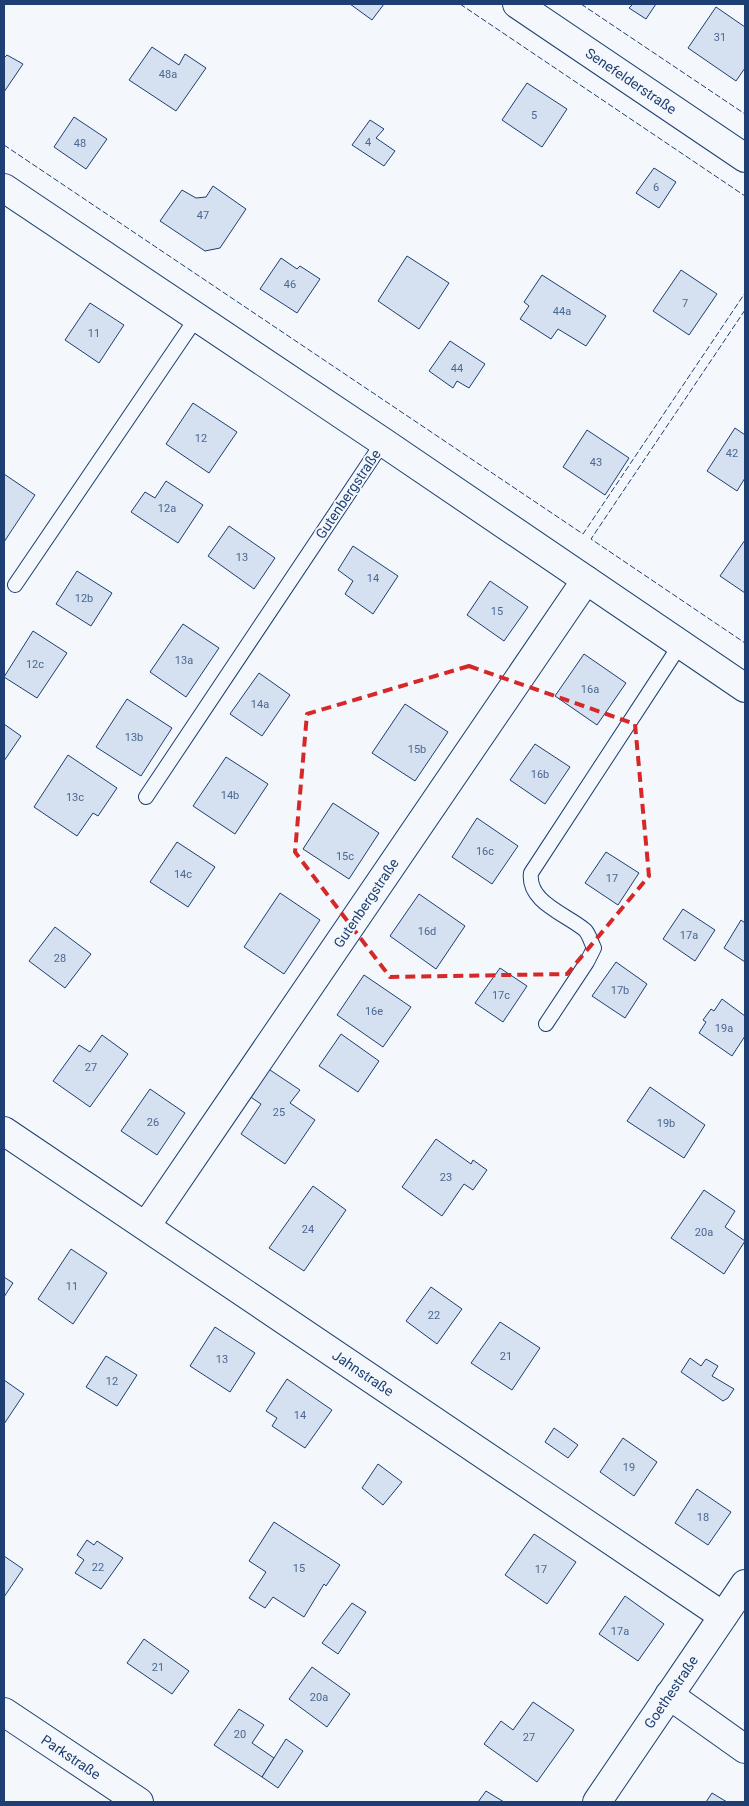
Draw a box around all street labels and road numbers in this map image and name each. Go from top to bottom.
street label: Senefelderstraße [583,45,679,117]
street label: Gutenbergstraße [312,446,384,542]
street label: Gutenbergstraße [330,855,402,951]
street label: Jahnstraße [329,1347,397,1399]
street label: Goethestraße [641,1653,701,1731]
street label: Parkstraße [38,1731,104,1783]

